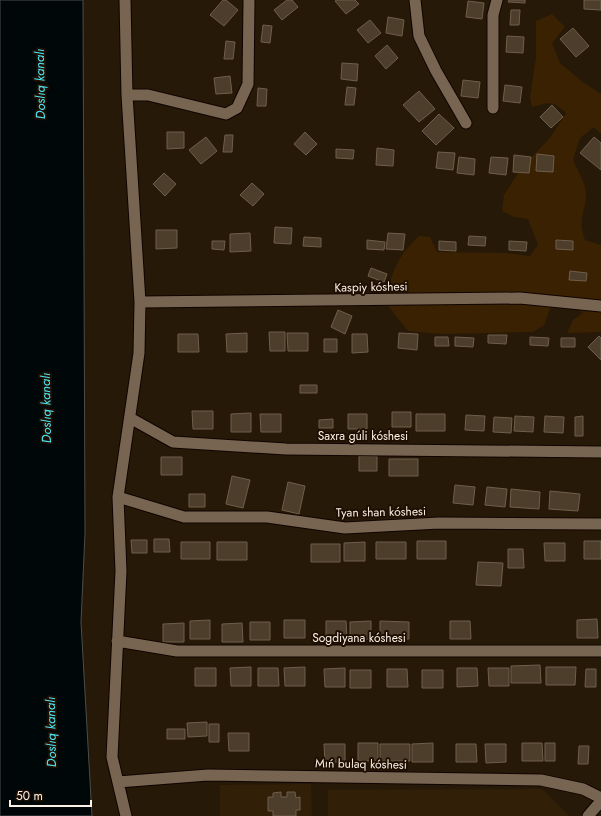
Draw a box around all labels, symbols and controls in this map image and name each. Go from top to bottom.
water label: Doslıq kanalı [30,49,50,119]
street label: Kaspiy kóshesi [334,277,408,297]
water label: Doslıq kanalı [36,373,56,443]
street label: Saxra gúli kóshesi [318,427,408,445]
street label: Tyan shan kóshesi [336,502,426,522]
street label: Sogdiyana kóshesi [312,629,406,647]
water label: Doslıq kanalı [41,697,61,767]
street label: Mıń bulaq kóshesi [315,754,407,774]
scale bar [10,782,91,808]
text: 50 m [16,787,43,805]

